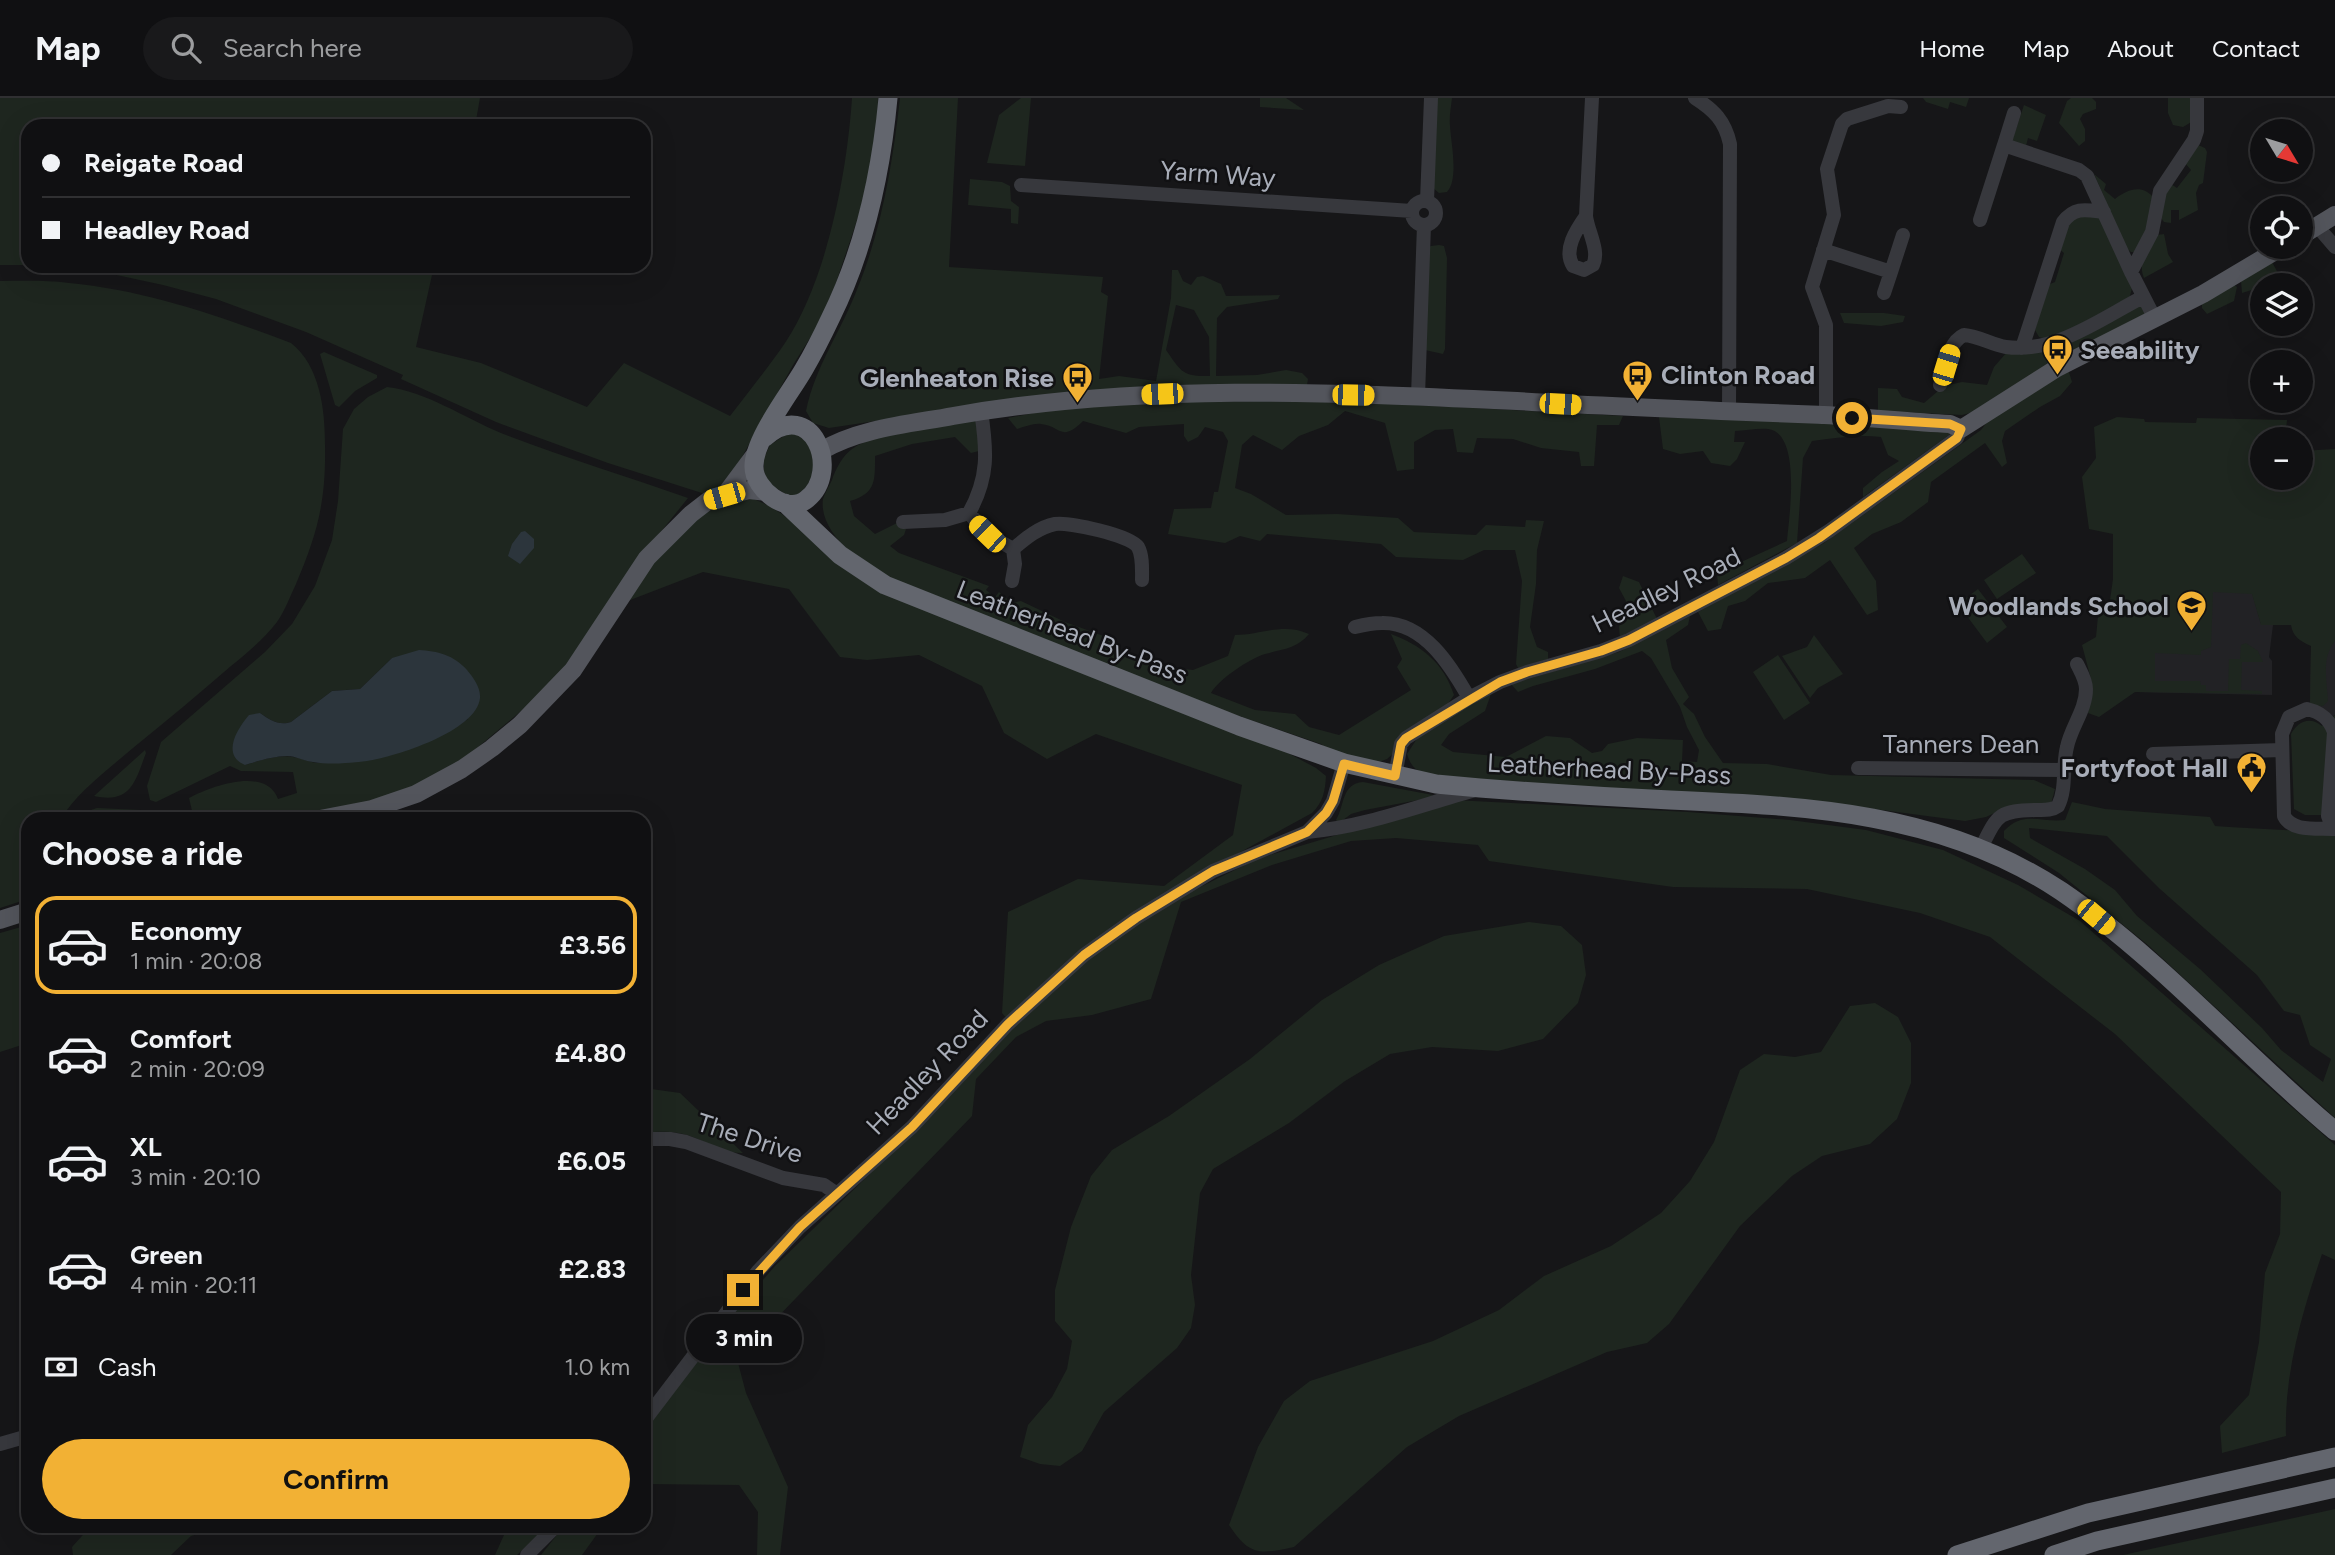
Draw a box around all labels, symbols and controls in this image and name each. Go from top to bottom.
search box [143,17,633,80]
text: Map [35,29,101,68]
icon: search [167,29,205,67]
text: Search here [223,32,362,64]
text: Home [1919,34,1985,63]
text: Map [2023,34,2069,63]
text: About [2107,34,2174,63]
text: Contact [2212,34,2300,63]
north arrow [2250,119,2314,182]
map controls [2250,119,2313,490]
text: Reigate Road [84,147,243,179]
street label: Yarm Way [1159,154,1277,194]
button: locate [2250,196,2313,259]
text: Headley Road [84,214,250,246]
button: layers [2250,273,2313,336]
bus stop icon: Seeability [2040,333,2074,377]
place label: Seeability [2080,334,2199,366]
car [1930,342,1963,388]
button: + [2250,350,2313,413]
bus stop icon: Clinton Road [1621,358,1655,402]
place label: Clinton Road [1661,359,1815,391]
bus stop icon: Glenheaton Rise [1060,361,1094,405]
place label: Glenheaton Rise [860,362,1054,394]
car [1141,383,1184,405]
car [1332,384,1375,406]
car [1539,392,1582,416]
route start [1836,402,1868,434]
button: − [2250,427,2313,490]
car [701,480,748,512]
car [965,512,1010,556]
street label: Headley Road [1586,540,1746,640]
street label: Leatherhead By-Pass [952,573,1192,691]
school or university icon: Woodlands School [2175,589,2209,633]
place label: Woodlands School [1949,590,2169,622]
street label: Tanners Dean [1883,728,2039,760]
street label: Leatherhead By-Pass [1486,747,1732,791]
public building icon: Fortyfoot Hall [2234,751,2268,795]
place label: Fortyfoot Hall [2061,752,2228,784]
text: Choose a ride [42,835,243,873]
car [2074,895,2119,939]
icon: car [46,914,109,977]
text: Economy [130,915,242,947]
text: £3.56 [559,929,626,961]
text: 1 min · 20:08 [130,947,262,975]
street label: Headley Road [859,1003,995,1141]
icon: car [46,1022,109,1085]
text: Comfort [130,1023,232,1055]
text: £4.80 [555,1037,626,1069]
text: 2 min · 20:09 [130,1055,265,1083]
street label: The Drive [693,1106,807,1170]
icon: car [46,1130,109,1193]
text: XL [130,1131,162,1163]
text: £6.05 [557,1145,626,1177]
text: 3 min · 20:10 [130,1163,261,1191]
icon: car [46,1238,109,1301]
text: Green [130,1239,203,1271]
text: £2.83 [559,1253,626,1285]
text: 4 min · 20:11 [130,1271,257,1299]
route end [727,1274,759,1306]
callout: 3 min [685,1314,801,1364]
text: 3 min [715,1324,773,1352]
icon: cash [42,1348,80,1386]
text: Cash [98,1351,157,1383]
text: 1.0 km [565,1353,630,1381]
button: Confirm [42,1439,630,1519]

